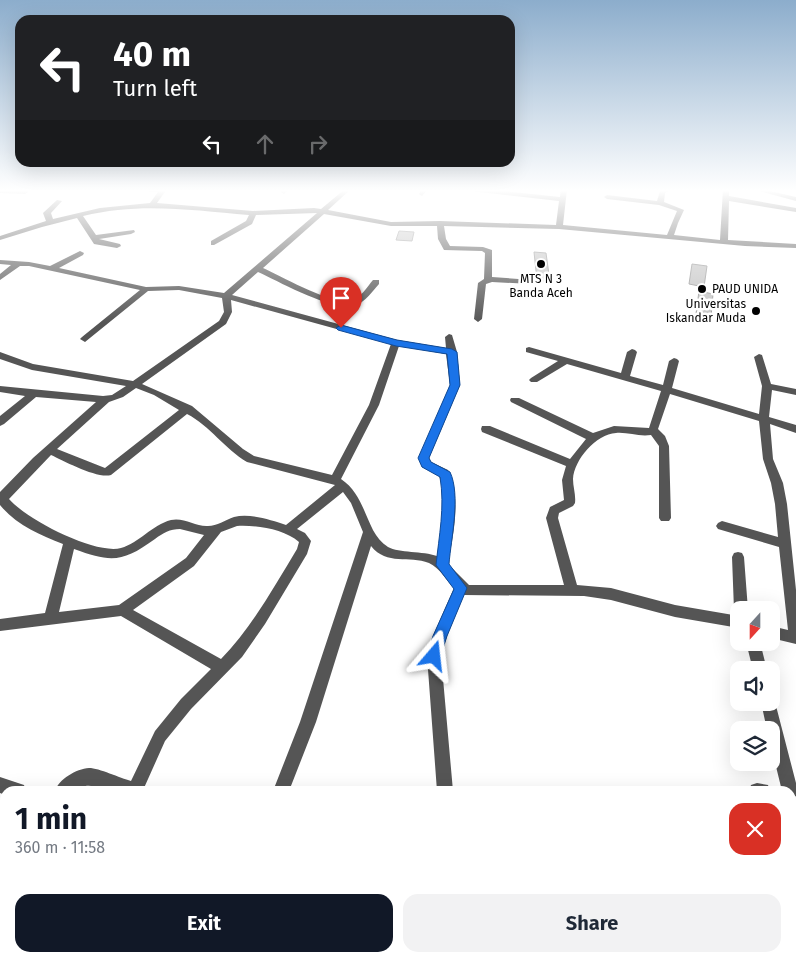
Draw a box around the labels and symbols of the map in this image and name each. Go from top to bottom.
marker: MTS N 3 Banda Aceh [535,258,547,270]
place label: MTS N 3 Banda Aceh [509,272,573,300]
pin [320,277,362,328]
place label: PAUD UNIDA [712,282,778,296]
marker: PAUD UNIDA [696,283,708,295]
place label: Universitas Iskandar Muda [666,297,746,325]
marker: Universitas Iskandar Muda [750,305,762,317]
north arrow [730,601,780,651]
position arrow [407,629,459,681]

